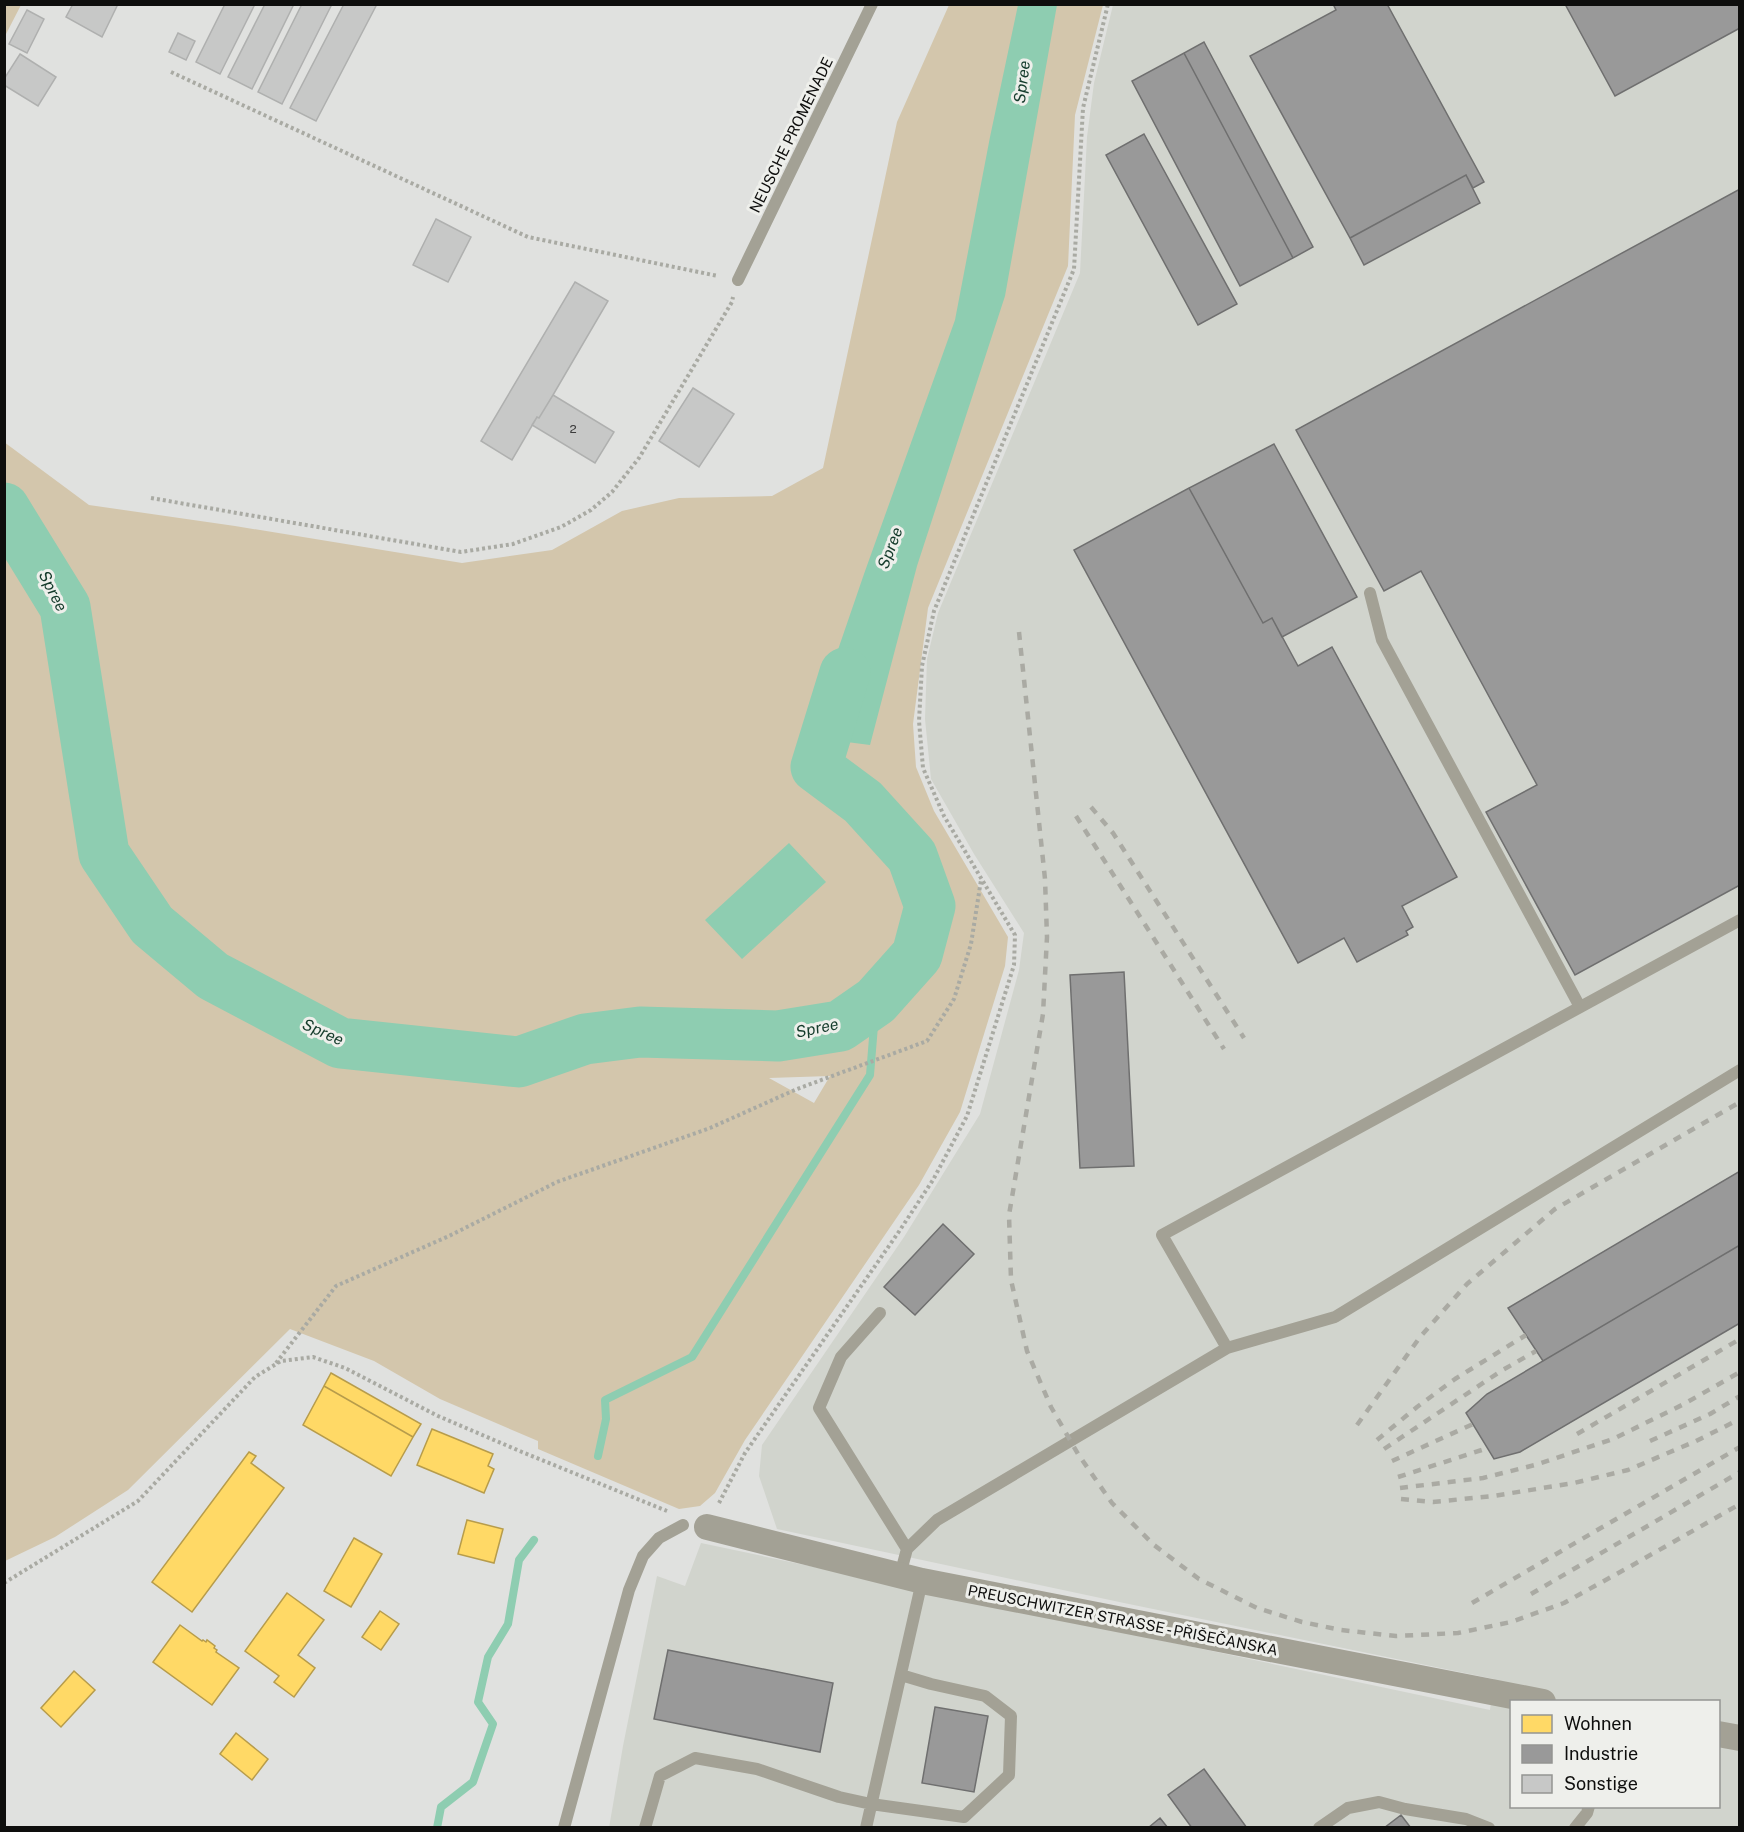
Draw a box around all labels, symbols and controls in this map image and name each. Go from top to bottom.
street label: NEUSCHE PROMENADE [746,55,836,215]
water label: Spree [1010,59,1034,105]
house number: 2 [569,422,577,436]
water label: Spree [873,524,907,571]
water label: Spree [35,568,71,615]
water label: Spree [794,1014,840,1042]
water label: Spree [299,1015,347,1050]
street label: PREUSCHWITZER STRASSE - PŘIŠEČANSKA [967,1582,1280,1659]
legend [1510,1700,1720,1808]
text: Wohnen [1564,1713,1632,1734]
text: Industrie [1564,1743,1638,1764]
text: Sonstige [1564,1773,1638,1794]

